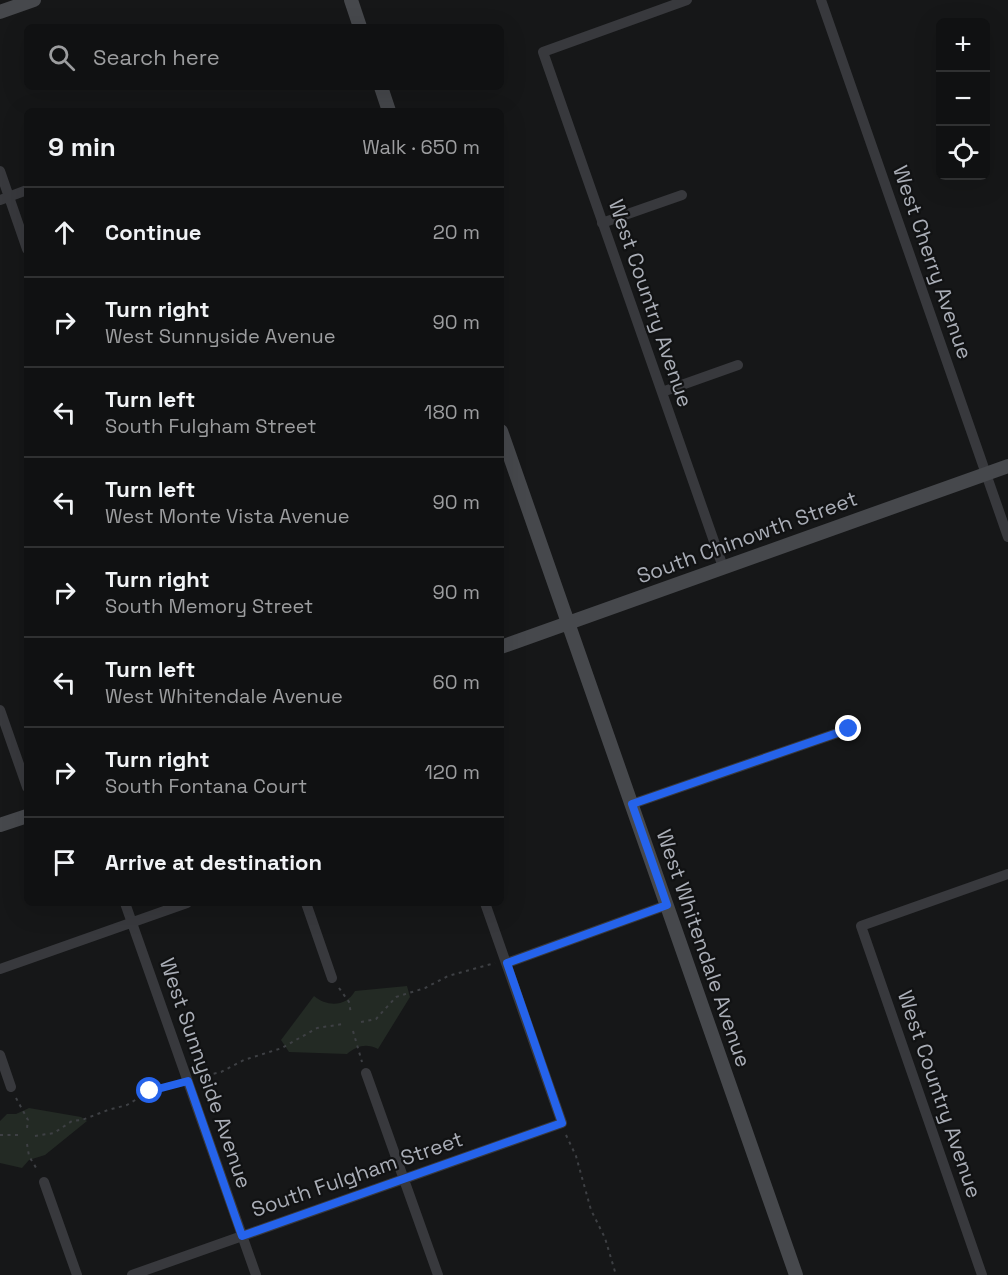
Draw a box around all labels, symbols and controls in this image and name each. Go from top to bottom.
map controls [936,18,990,180]
button: + [936,18,990,72]
search box [24,24,504,90]
icon: search [45,41,78,74]
text: Search here [93,43,220,71]
button: − [936,72,990,126]
button: locate [936,126,990,180]
text: 9 min [48,130,116,164]
text: Walk · 650 m [362,134,480,160]
street label: West Cherry Avenue [887,162,979,362]
street label: West Country Avenue [603,196,699,410]
icon: ahead [48,216,81,249]
text: Continue [105,218,201,246]
text: 20 m [433,219,480,245]
text: Turn right [105,295,210,323]
icon: right [48,306,81,339]
text: 90 m [433,309,480,335]
text: West Sunnyside Avenue [105,323,335,349]
text: Turn left [105,385,195,413]
icon: left [48,396,81,429]
text: 180 m [424,399,480,425]
text: South Fulgham Street [105,413,316,439]
text: Turn left [105,475,195,503]
street label: South Chinowth Street [633,485,861,589]
icon: left [48,486,81,519]
text: 90 m [433,489,480,515]
text: West Monte Vista Avenue [105,503,350,529]
text: Turn right [105,565,210,593]
icon: right [48,576,81,609]
text: 90 m [433,579,480,605]
text: South Memory Street [105,593,313,619]
text: Turn left [105,655,195,683]
icon: left [48,666,81,699]
text: 60 m [433,669,480,695]
text: West Whitendale Avenue [105,683,343,709]
route end [835,715,861,741]
text: Turn right [105,745,210,773]
icon: right [48,756,81,789]
text: 120 m [424,759,480,785]
text: South Fontana Court [105,773,307,799]
street label: West Whitendale Avenue [651,826,757,1070]
icon: arrive [48,846,81,879]
text: Arrive at destination [105,848,322,876]
street label: West Sunnyside Avenue [154,954,258,1192]
street label: West Country Avenue [892,987,988,1201]
route start [136,1077,162,1103]
street label: South Fulgham Street [248,1125,466,1223]

